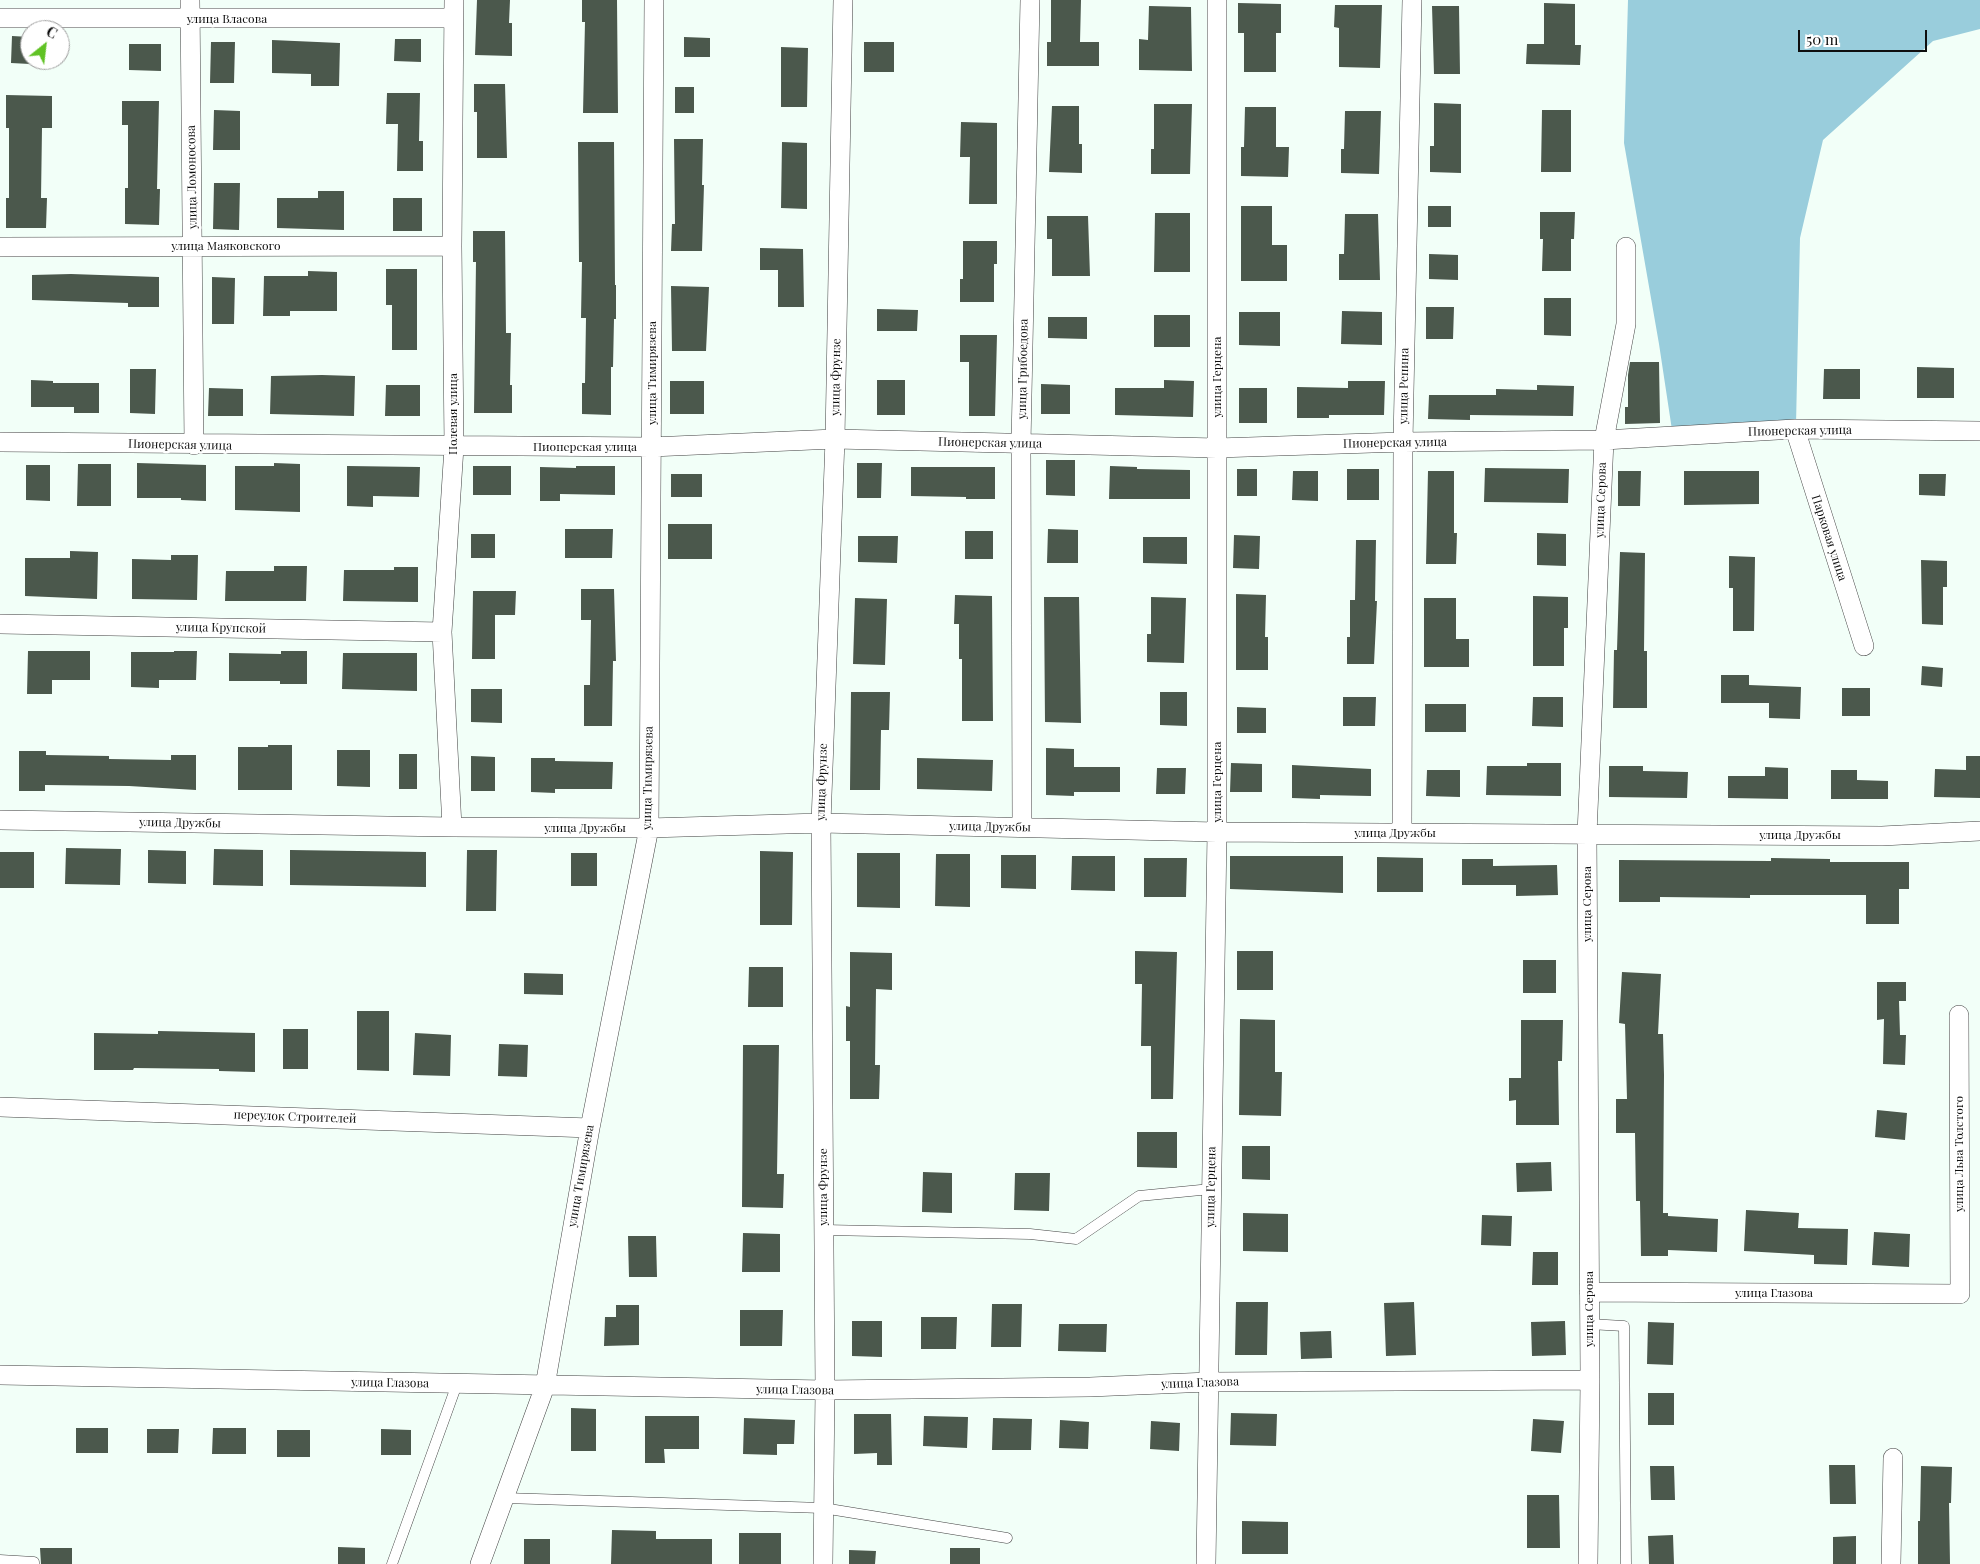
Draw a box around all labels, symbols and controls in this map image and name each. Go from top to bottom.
street label: улица Власова [187,12,267,26]
north arrow [20,20,70,70]
scale bar [1800,20,1929,52]
text: С [43,22,61,43]
text: 50 m [1806,29,1838,49]
street label: улица Ломоносова [184,125,200,229]
street label: улица Маяковского [171,239,281,253]
street label: улица Грибоедова [1015,319,1031,419]
street label: улица Тимирязева [645,321,659,425]
street label: улица Герцена [1210,337,1224,417]
street label: улица Фрунзе [828,338,844,416]
street label: улица Репина [1396,348,1412,424]
street label: Полевая улица [446,373,460,455]
street label: Пионерская улица [1748,423,1852,439]
street label: Пионерская улица [938,435,1042,451]
street label: Пионерская улица [1343,435,1447,451]
street label: Пионерская улица [128,437,232,453]
street label: Пионерская улица [533,440,637,454]
street label: улица Серова [1592,462,1610,538]
street label: Парковая улица [1808,493,1850,583]
street label: улица Крупской [176,620,266,636]
street label: улица Тимирязева [640,726,656,830]
street label: улица Герцена [1210,742,1224,822]
street label: улица Фрунзе [813,743,831,821]
street label: улица Дружбы [139,815,221,831]
street label: улица Дружбы [949,819,1031,835]
street label: улица Дружбы [544,821,626,835]
street label: улица Дружбы [1354,826,1436,840]
street label: улица Дружбы [1759,828,1841,842]
street label: улица Серова [1580,866,1594,942]
street label: улица Льва Толстого [1952,1096,1966,1212]
street label: переулок Строителей [233,1108,357,1126]
street label: улица Тимирязева [565,1124,597,1228]
street label: улица Герцена [1203,1146,1219,1228]
street label: улица Фрунзе [816,1148,830,1226]
street label: улица Серова [1582,1271,1596,1347]
street label: улица Глазова [1735,1286,1813,1300]
street label: улица Глазова [1161,1374,1239,1392]
street label: улица Глазова [351,1375,429,1391]
street label: улица Глазова [756,1382,834,1398]

